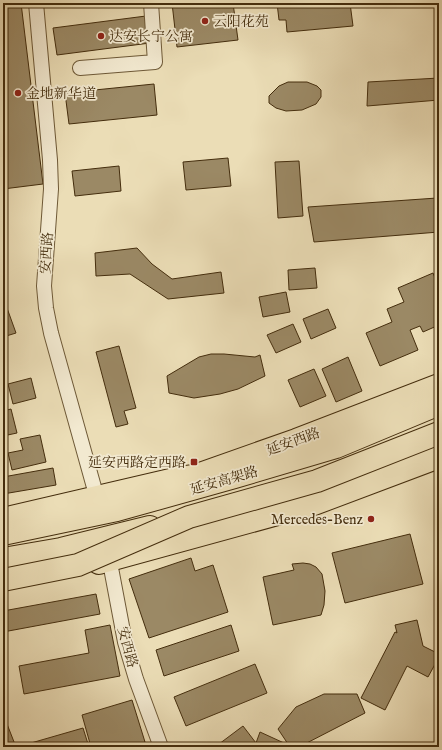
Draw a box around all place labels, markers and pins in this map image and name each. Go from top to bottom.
place label: 云阳花苑 [213,13,269,31]
marker: 云阳花苑 [200,16,210,26]
place label: 达安长宁公寓 [109,28,193,46]
marker: 达安长宁公寓 [96,31,106,41]
place label: 金地新华道 [26,85,96,103]
marker: 金地新华道 [13,88,23,98]
place label: 延安西路定西路 [88,454,186,472]
marker: 延安西路定西路 [189,457,199,467]
place label: Mercedes-Benz [271,511,364,529]
marker: Mercedes-Benz [366,514,376,524]

